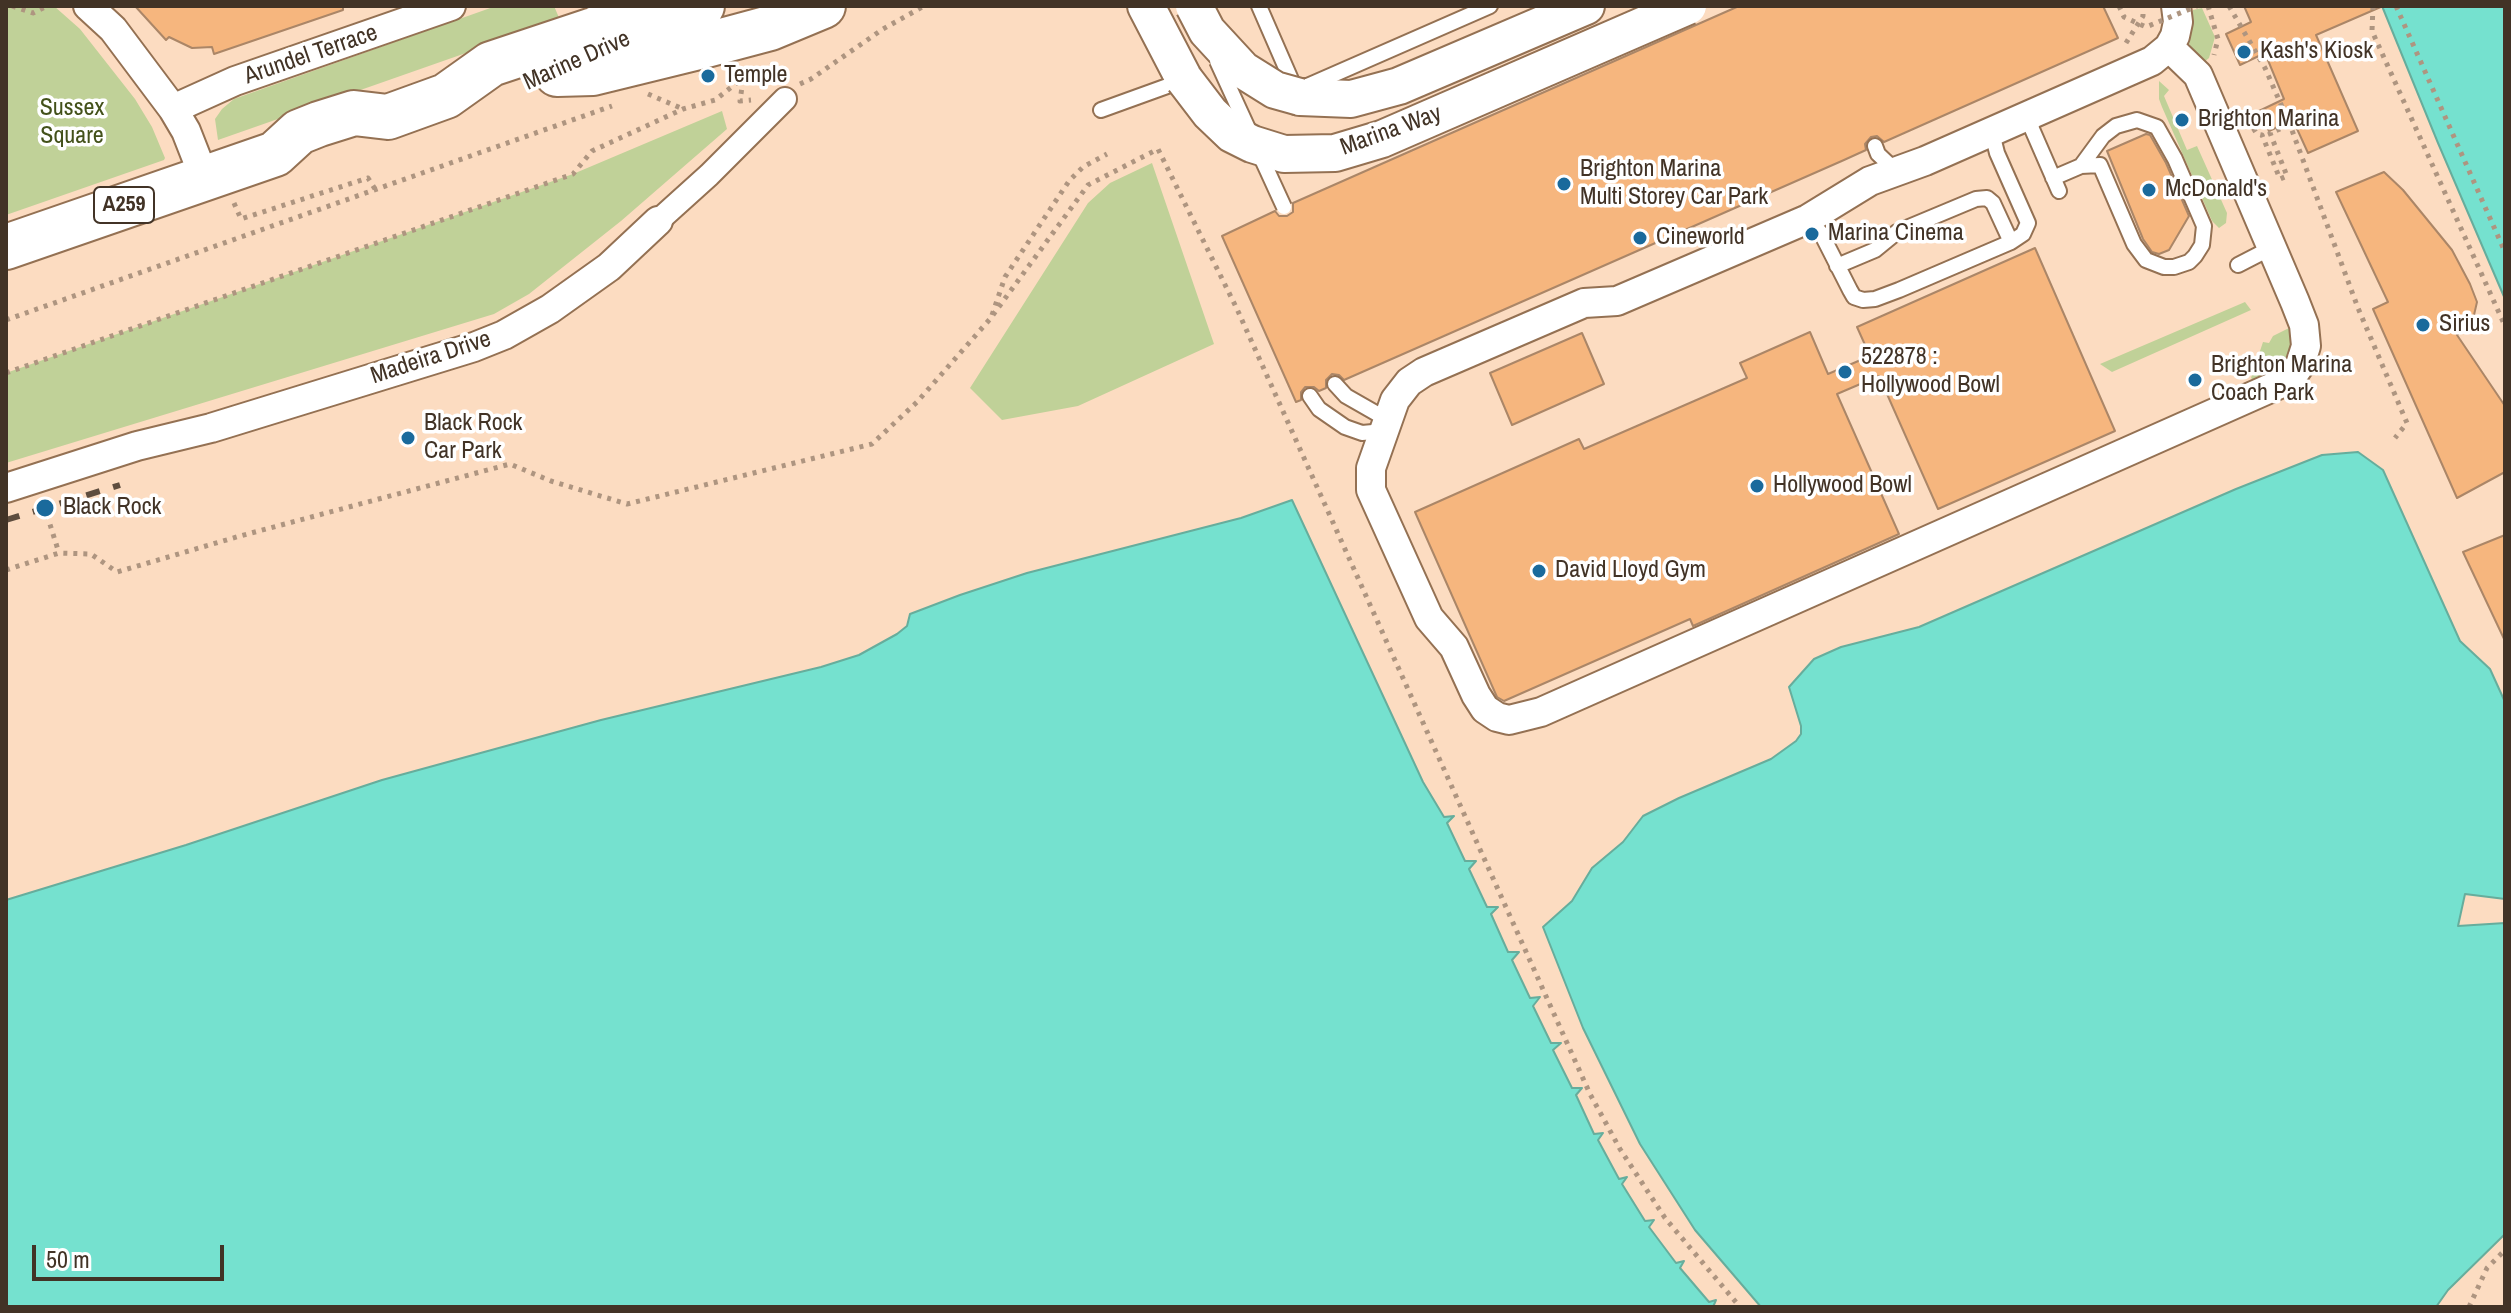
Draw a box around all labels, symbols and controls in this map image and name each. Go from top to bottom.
street label: Arundel Terrace [241,19,381,91]
street label: Marine Drive [519,25,635,97]
place label: Kash's Kiosk [2260,38,2373,66]
marker: Kash's Kiosk [2235,43,2253,61]
place label: Temple [724,62,787,90]
marker: Temple [699,67,717,85]
park label: Sussex Square [40,95,104,151]
street label: Marina Way [1337,99,1445,163]
place label: Brighton Marina [2198,106,2339,134]
marker: Brighton Marina [2173,111,2191,129]
place label: Brighton Marina Multi Storey Car Park [1580,156,1768,212]
marker: Brighton Marina Multi Storey Car Park [1555,175,1573,193]
place label: McDonald's [2165,176,2267,204]
marker: McDonald's [2140,181,2158,199]
road number: A259 [94,187,154,223]
place label: Marina Cinema [1828,220,1964,248]
place label: Cineworld [1656,224,1745,252]
marker: Marina Cinema [1803,225,1821,243]
marker: Cineworld [1631,229,1649,247]
place label: Sirius [2439,311,2490,339]
marker: Sirius [2414,316,2432,334]
street label: Madeira Drive [367,325,495,391]
place label: 522878 : Hollywood Bowl [1861,344,2000,400]
place label: Brighton Marina Coach Park [2211,352,2352,408]
marker: 522878 : Hollywood Bowl [1836,363,1854,381]
marker: Brighton Marina Coach Park [2186,371,2204,389]
place label: Black Rock Car Park [424,410,522,466]
marker: Black Rock Car Park [399,429,417,447]
place label: Hollywood Bowl [1773,472,1912,500]
marker: Hollywood Bowl [1748,477,1766,495]
place label: Black Rock [63,494,161,522]
marker: Black Rock [34,497,56,519]
place label: David Lloyd Gym [1555,557,1706,585]
marker: David Lloyd Gym [1530,562,1548,580]
scale bar [36,1229,228,1279]
text: 50 m [46,1243,90,1275]

